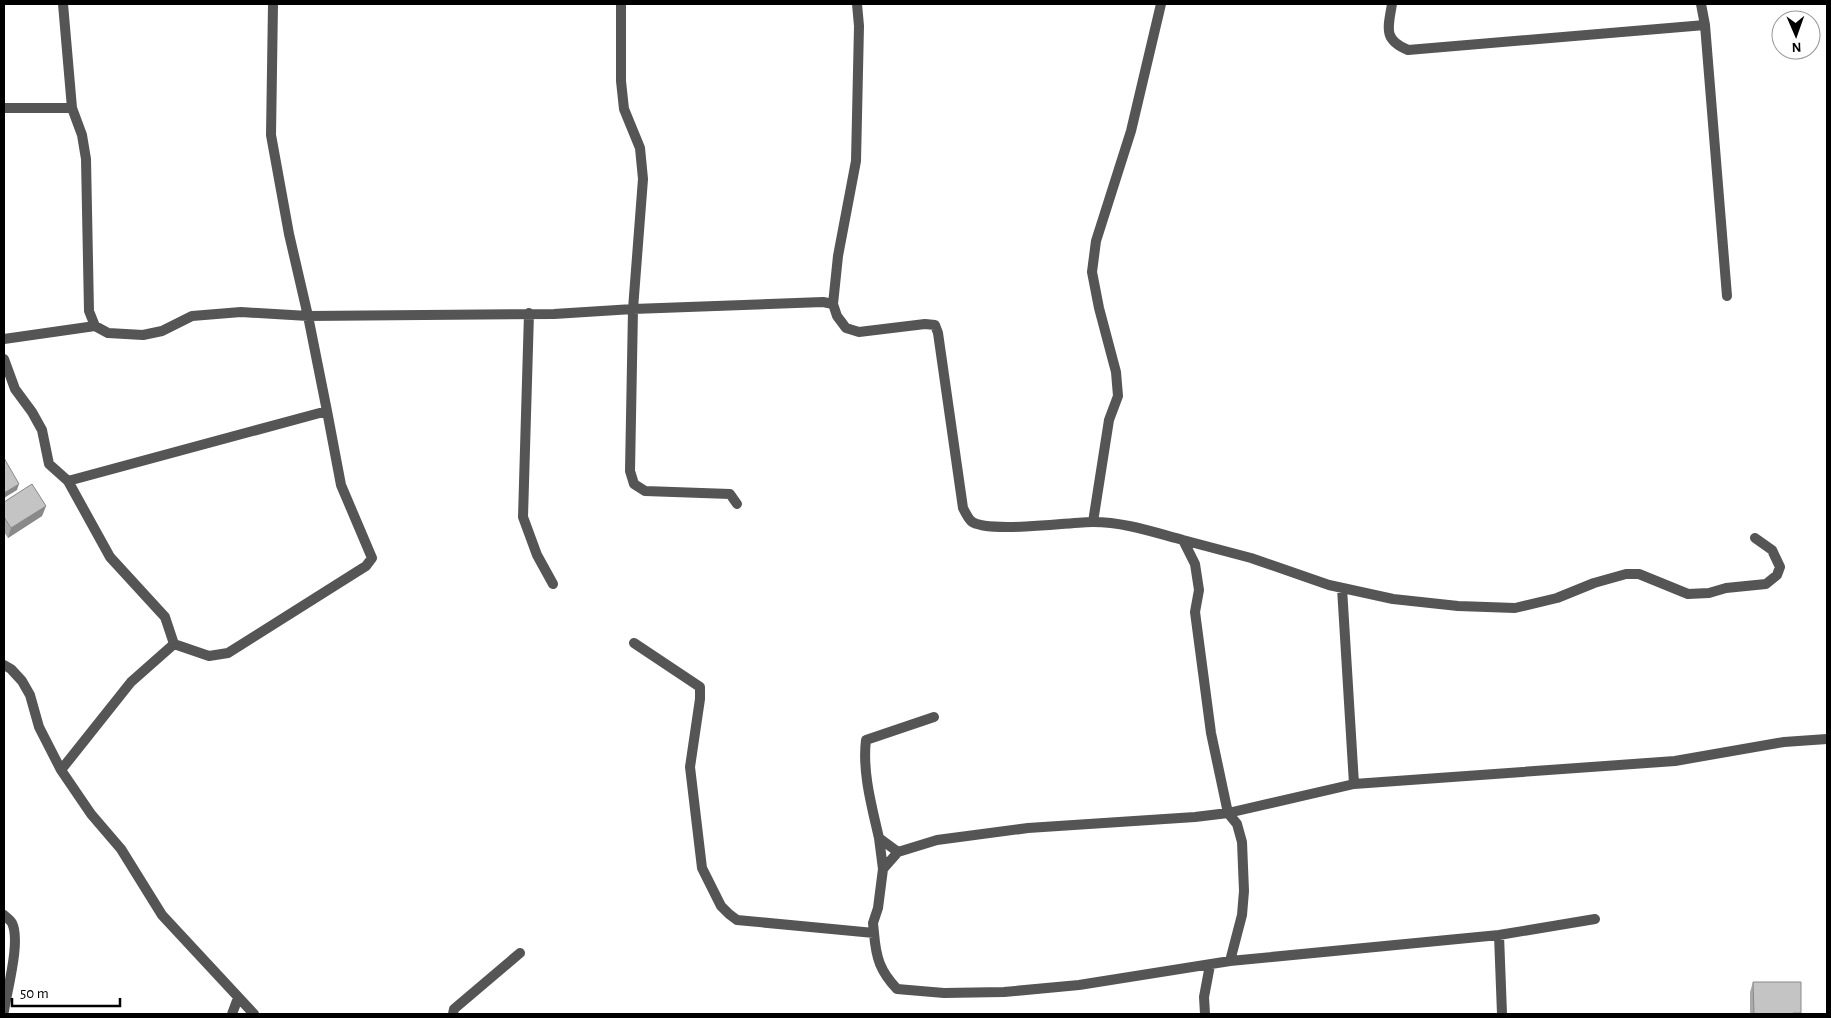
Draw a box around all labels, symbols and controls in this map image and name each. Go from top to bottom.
north arrow [1771,10,1821,60]
text: N [1791,40,1802,54]
scale bar [12,976,120,1008]
text: 50 m [20,986,49,1001]

